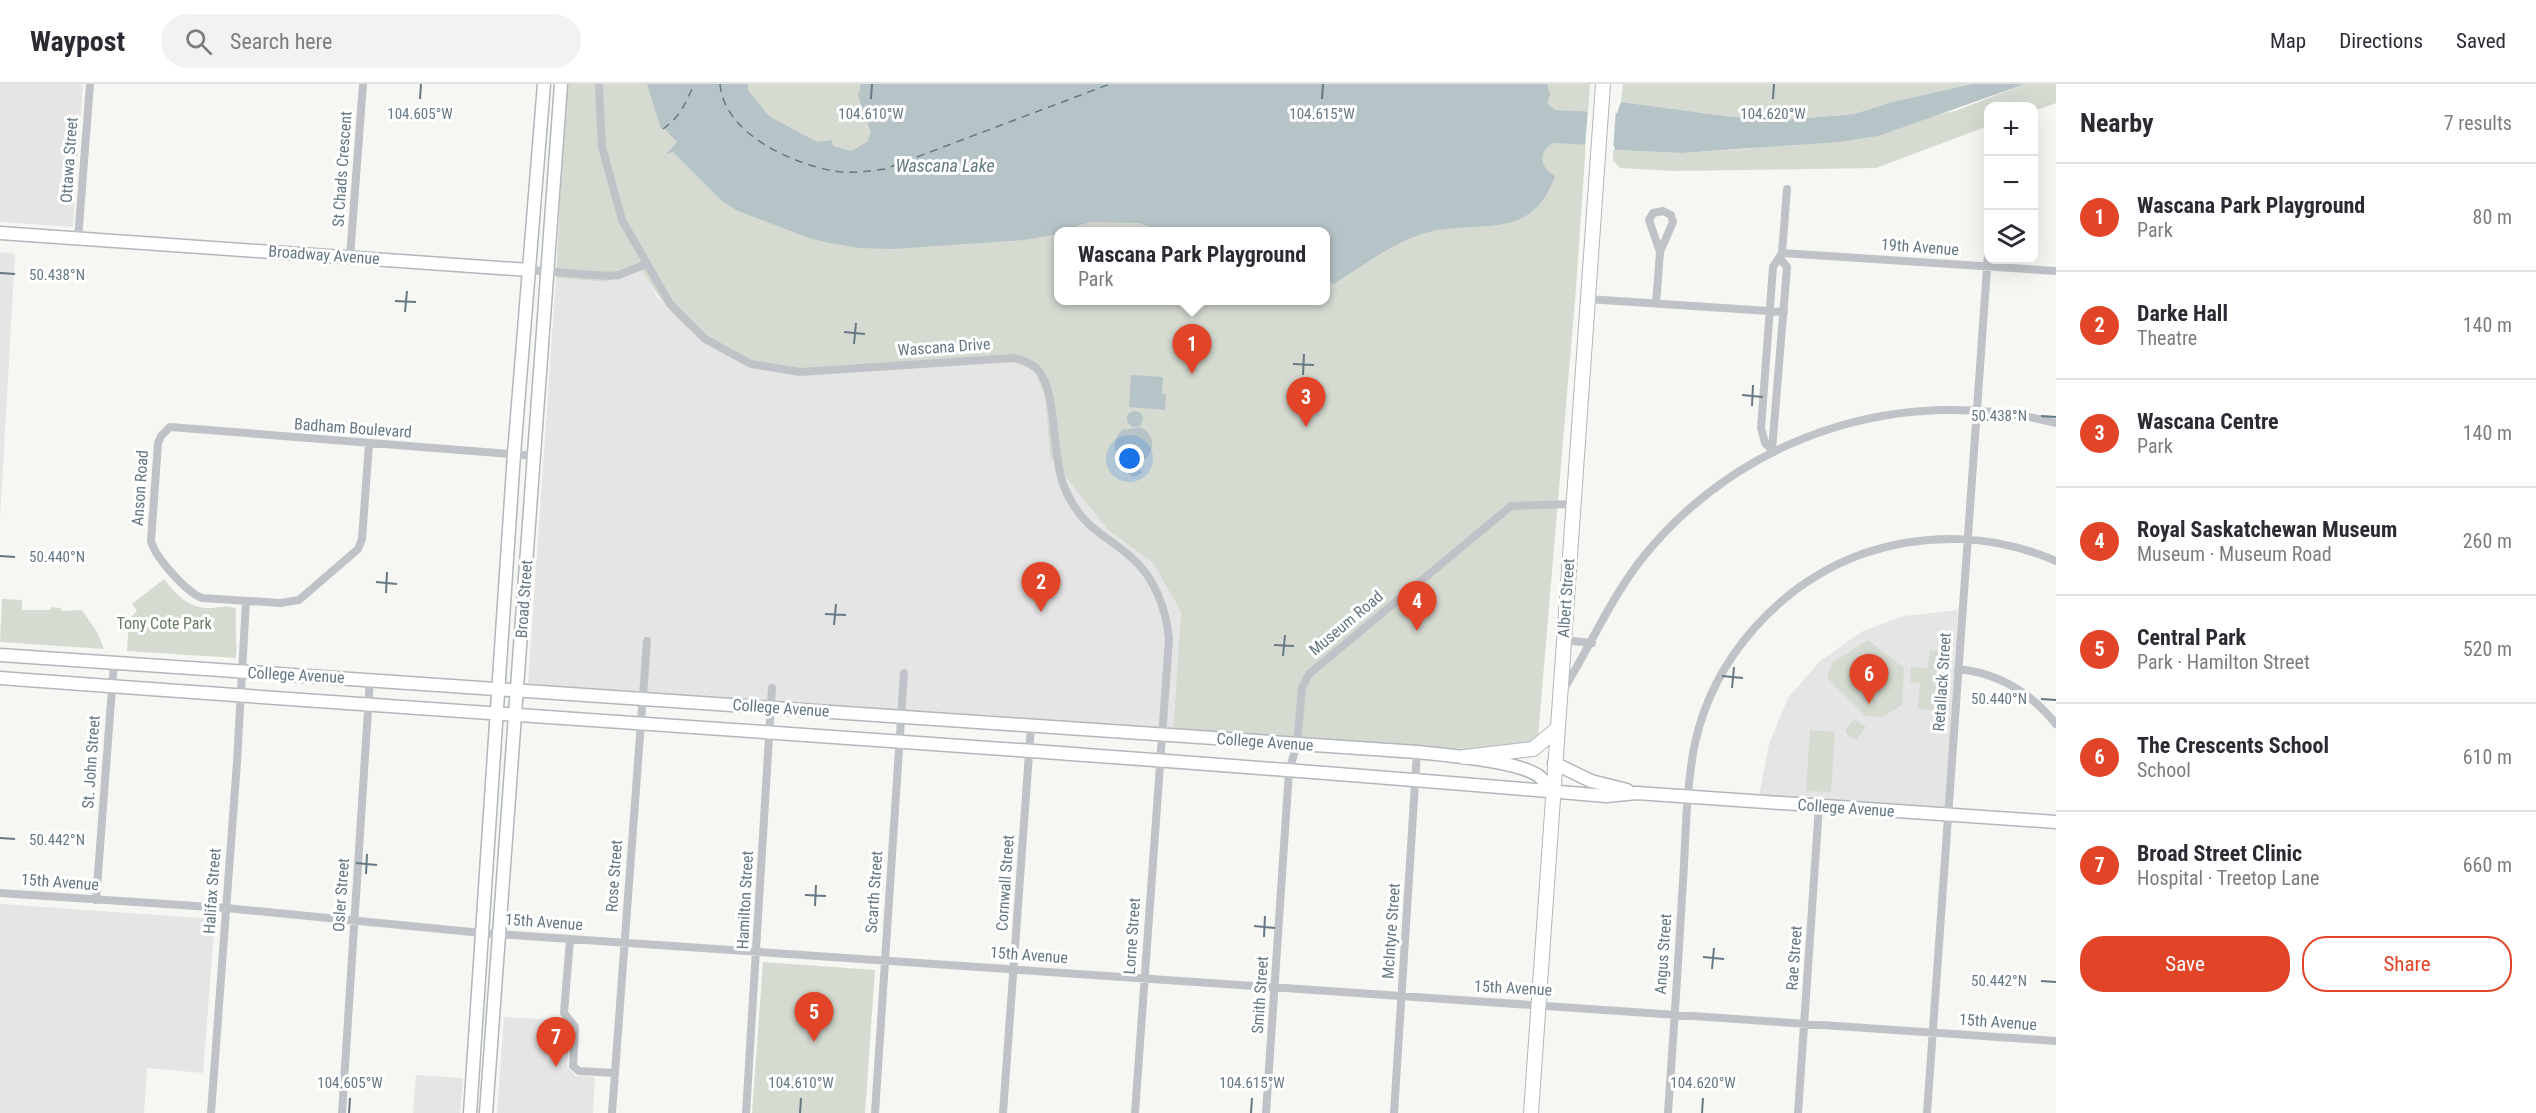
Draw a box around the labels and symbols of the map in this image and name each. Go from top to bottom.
text: 104.605°W [387,105,453,123]
text: 104.610°W [838,105,904,123]
text: 104.615°W [1289,105,1355,123]
text: 104.620°W [1740,105,1806,123]
street label: St Chads Crescent [328,110,356,228]
street label: Ottawa Street [57,116,81,204]
water label: Wascana Lake [895,155,995,176]
street label: 19th Avenue [1880,235,1960,259]
street label: Broadway Avenue [268,242,380,268]
text: 50.438°N [29,266,85,284]
pin: 1 [1172,324,1212,374]
street label: Wascana Drive [897,334,991,360]
pin: 3 [1286,378,1326,427]
text: 50.438°N [1971,407,2027,425]
street label: Badham Boulevard [293,414,413,442]
your location [1115,444,1144,473]
street label: Anson Road [128,450,152,526]
text: 50.440°N [29,548,85,566]
street label: Albert Street [1554,557,1578,638]
street label: Broad Street [512,559,536,639]
pin: 2 [1022,562,1060,612]
pin: 4 [1398,582,1436,631]
street label: Museum Road [1305,587,1387,659]
park label: Tony Cote Park [116,614,212,633]
street label: Retallack Street [1929,632,1955,732]
pin: 6 [1850,654,1888,704]
street label: College Avenue [247,663,345,687]
text: 50.440°N [1971,690,2027,708]
street label: College Avenue [732,695,830,721]
street label: St. John Street [78,715,104,809]
street label: College Avenue [1216,729,1314,755]
street label: College Avenue [1797,795,1895,821]
text: 50.442°N [29,831,85,849]
street label: Cornwall Street [992,834,1018,932]
street label: Rose Street [602,839,626,913]
street label: Halifax Street [200,847,224,934]
street label: Hamilton Street [733,850,757,950]
street label: Scarth Street [862,850,886,934]
street label: Osler Street [329,857,353,933]
street label: 15th Avenue [20,870,100,894]
street label: McIntyre Street [1378,882,1404,980]
street label: Lorne Street [1120,897,1144,975]
street label: 15th Avenue [504,910,584,934]
street label: Angus Street [1651,913,1675,995]
street label: Rae Street [1782,925,1806,991]
street label: 15th Avenue [989,943,1069,967]
street label: Smith Street [1248,955,1272,1034]
text: 50.442°N [1971,972,2027,990]
street label: 15th Avenue [1474,976,1552,1000]
pin: 5 [794,992,834,1042]
street label: 15th Avenue [1958,1010,2038,1034]
pin: 7 [536,1018,576,1067]
text: 104.605°W [317,1074,383,1092]
text: 104.610°W [768,1074,834,1092]
text: 104.615°W [1219,1074,1285,1092]
text: 104.620°W [1670,1074,1736,1092]

